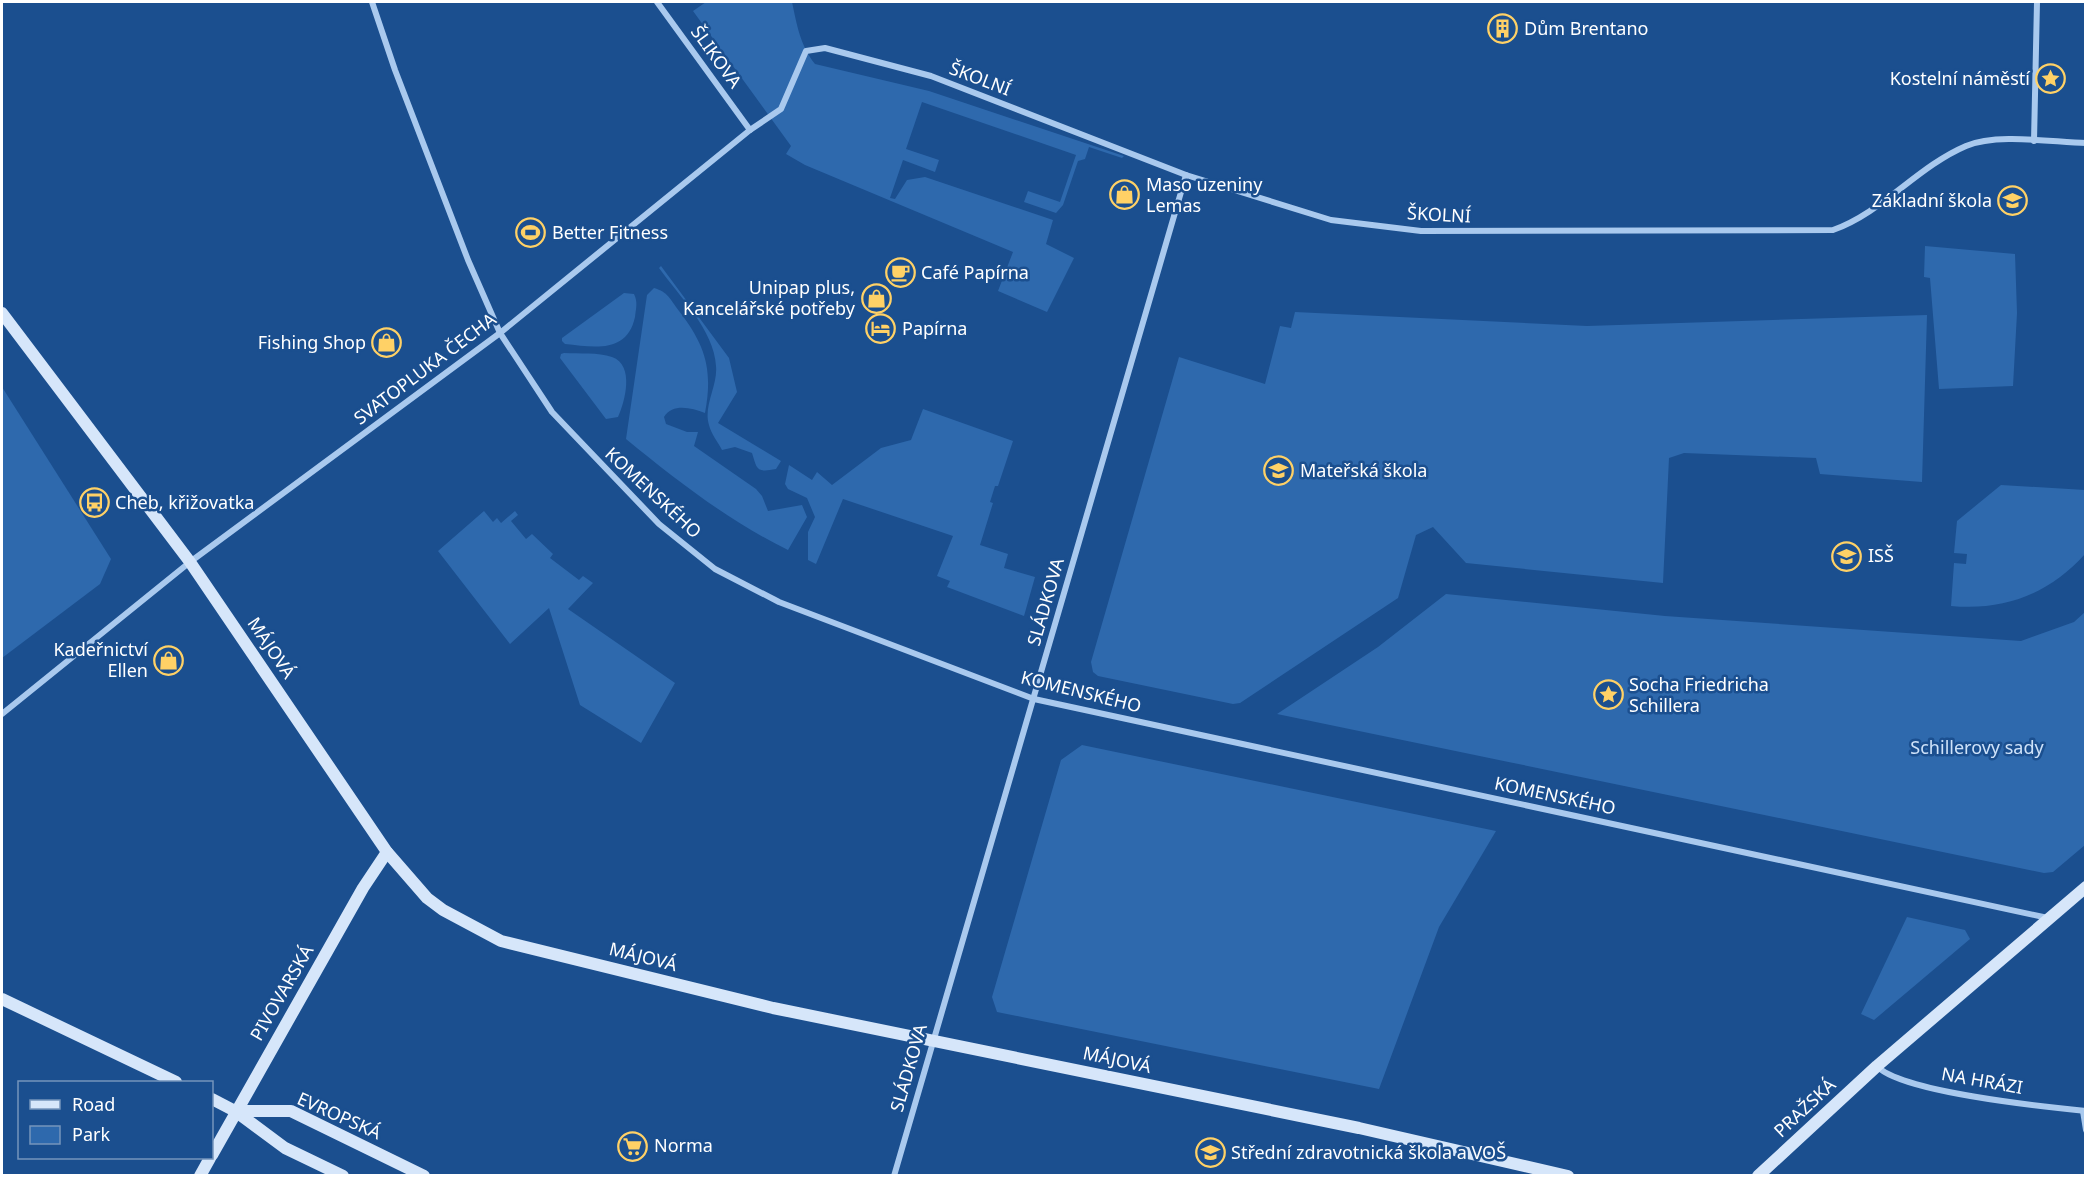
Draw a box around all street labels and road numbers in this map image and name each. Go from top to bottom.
street label: ŠLIKOVA [686,20,748,93]
street label: ŠKOLNÍ [946,55,1015,101]
street label: ŠKOLNÍ [1406,200,1472,228]
street label: SVATOPLUKA ČECHA [348,307,501,430]
street label: KOMENSKÉHO [600,441,707,543]
street label: SLÁDKOVA [1021,555,1069,648]
street label: MÁJOVÁ [243,612,301,683]
street label: KOMENSKÉHO [1019,664,1144,718]
street label: KOMENSKÉHO [1492,770,1618,820]
street label: MÁJOVÁ [607,936,680,976]
street label: PIVOVARSKÁ [244,940,318,1045]
street label: SLÁDKOVA [884,1021,932,1114]
street label: MÁJOVÁ [1081,1040,1154,1078]
street label: NA HRÁZI [1940,1061,2025,1099]
street label: PRAŽSKÁ [1768,1072,1841,1142]
street label: EVROPSKÁ [294,1086,386,1144]

